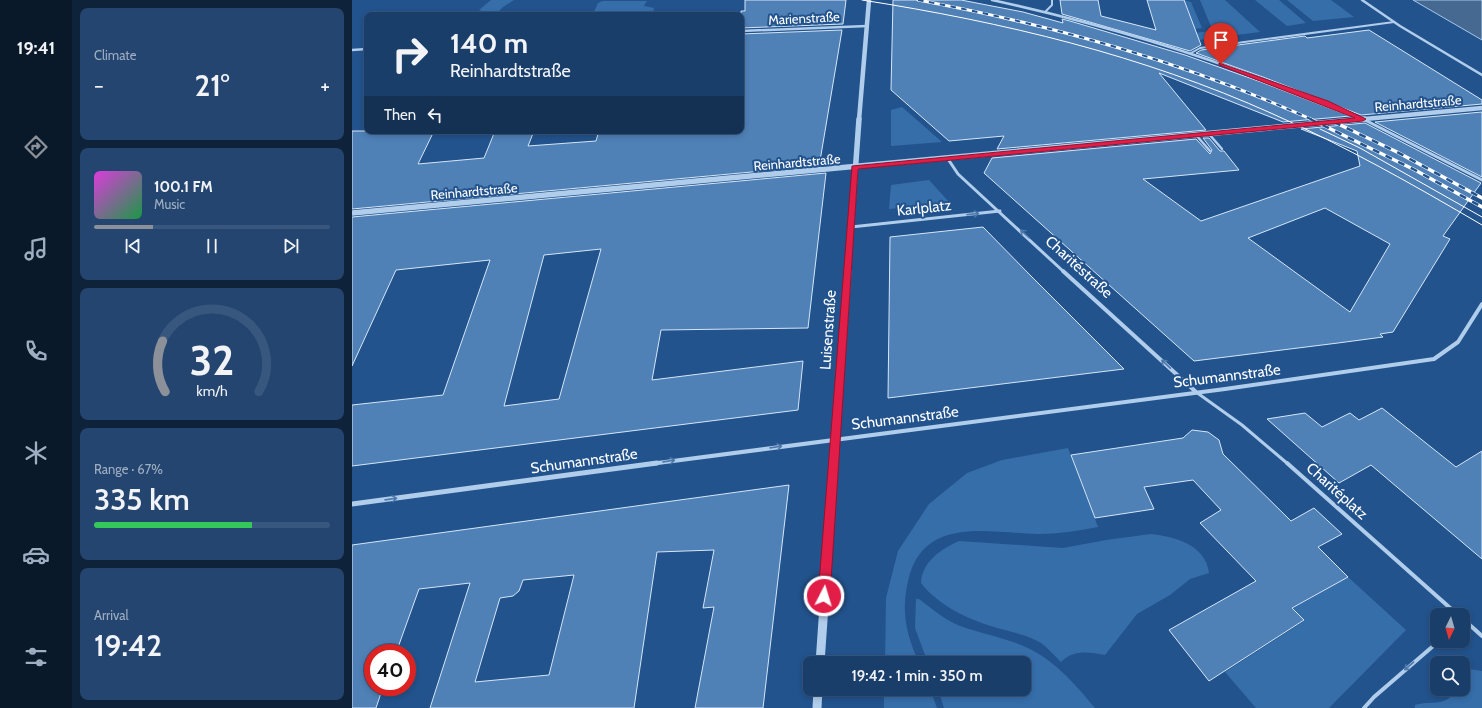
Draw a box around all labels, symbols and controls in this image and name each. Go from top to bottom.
street label: Marienstraße [768,8,841,28]
pin [1204,23,1238,64]
text: 140 m [450,26,528,60]
icon: right [384,28,436,80]
icon: arrive [1210,29,1232,51]
text: 19:41 [17,37,55,59]
text: Climate [94,47,136,63]
text: Reinhardtstraße [450,60,571,82]
text: 21° [194,67,230,104]
text: − [94,72,104,99]
text: + [320,72,330,99]
street label: Reinhardtstraße [1374,91,1462,115]
icon: left [424,104,446,126]
text: Then [384,106,416,124]
icon: directions [22,133,50,161]
street label: Reinhardtstraße [753,150,841,174]
text: 100.1 FM [154,178,213,196]
street label: Reinhardtstraße [430,179,518,203]
text: Music [154,196,185,212]
street label: Karlplatz [896,196,952,220]
one-way arrow [966,210,979,218]
one-way arrow [1020,229,1030,239]
street label: Charitéstraße [1042,232,1117,302]
icon: music [22,235,50,263]
icon: previous [122,235,144,257]
icon: pause [201,235,223,257]
icon: next [280,235,302,257]
street label: Luisenstraße [816,289,840,371]
text: 32 [190,335,234,385]
icon: phone [22,337,50,365]
one-way arrow [1161,359,1171,368]
street label: Schumannstraße [1172,360,1282,392]
text: km/h [196,382,228,400]
street label: Schumannstraße [850,402,960,434]
icon: climate [22,439,50,467]
one-way arrow [769,443,782,451]
street label: Schumannstraße [529,445,639,477]
one-way arrow [662,457,675,465]
street label: Charitéplatz [1303,459,1371,523]
text: Range · 67% [94,461,163,477]
text: 335 km [94,481,190,518]
one-way arrow [384,495,397,503]
icon: car [22,541,50,569]
position arrow [803,575,845,617]
text: Arrival [94,607,129,623]
north arrow [1430,608,1470,648]
map controls [1430,608,1470,696]
text: 19:42 [94,627,162,664]
icon: filters [22,643,50,671]
speed limit sign: 40 [364,644,416,696]
button: search [1430,656,1470,696]
one-way arrow [1404,662,1414,671]
text: 19:42 · 1 min · 350 m [851,667,983,685]

